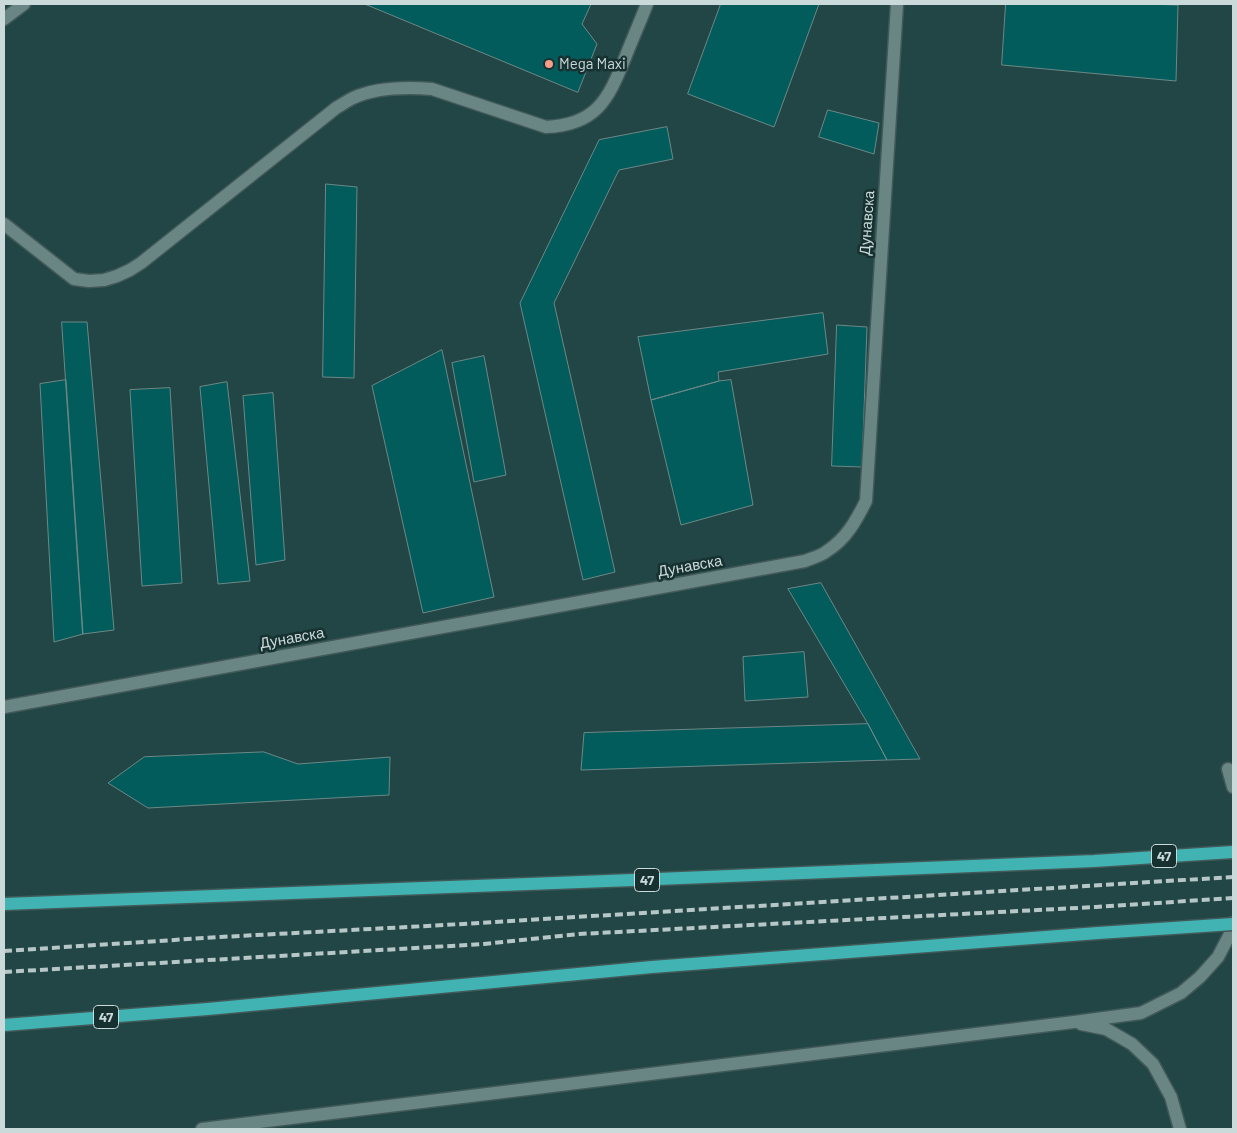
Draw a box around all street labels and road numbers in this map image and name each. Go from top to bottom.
street label: Дунавска [856,190,878,256]
street label: Дунавска [656,551,724,581]
street label: Дунавска [258,623,326,653]
road number: 47 [1152,844,1176,868]
road number: 47 [634,868,660,892]
road number: 47 [94,1006,118,1028]

